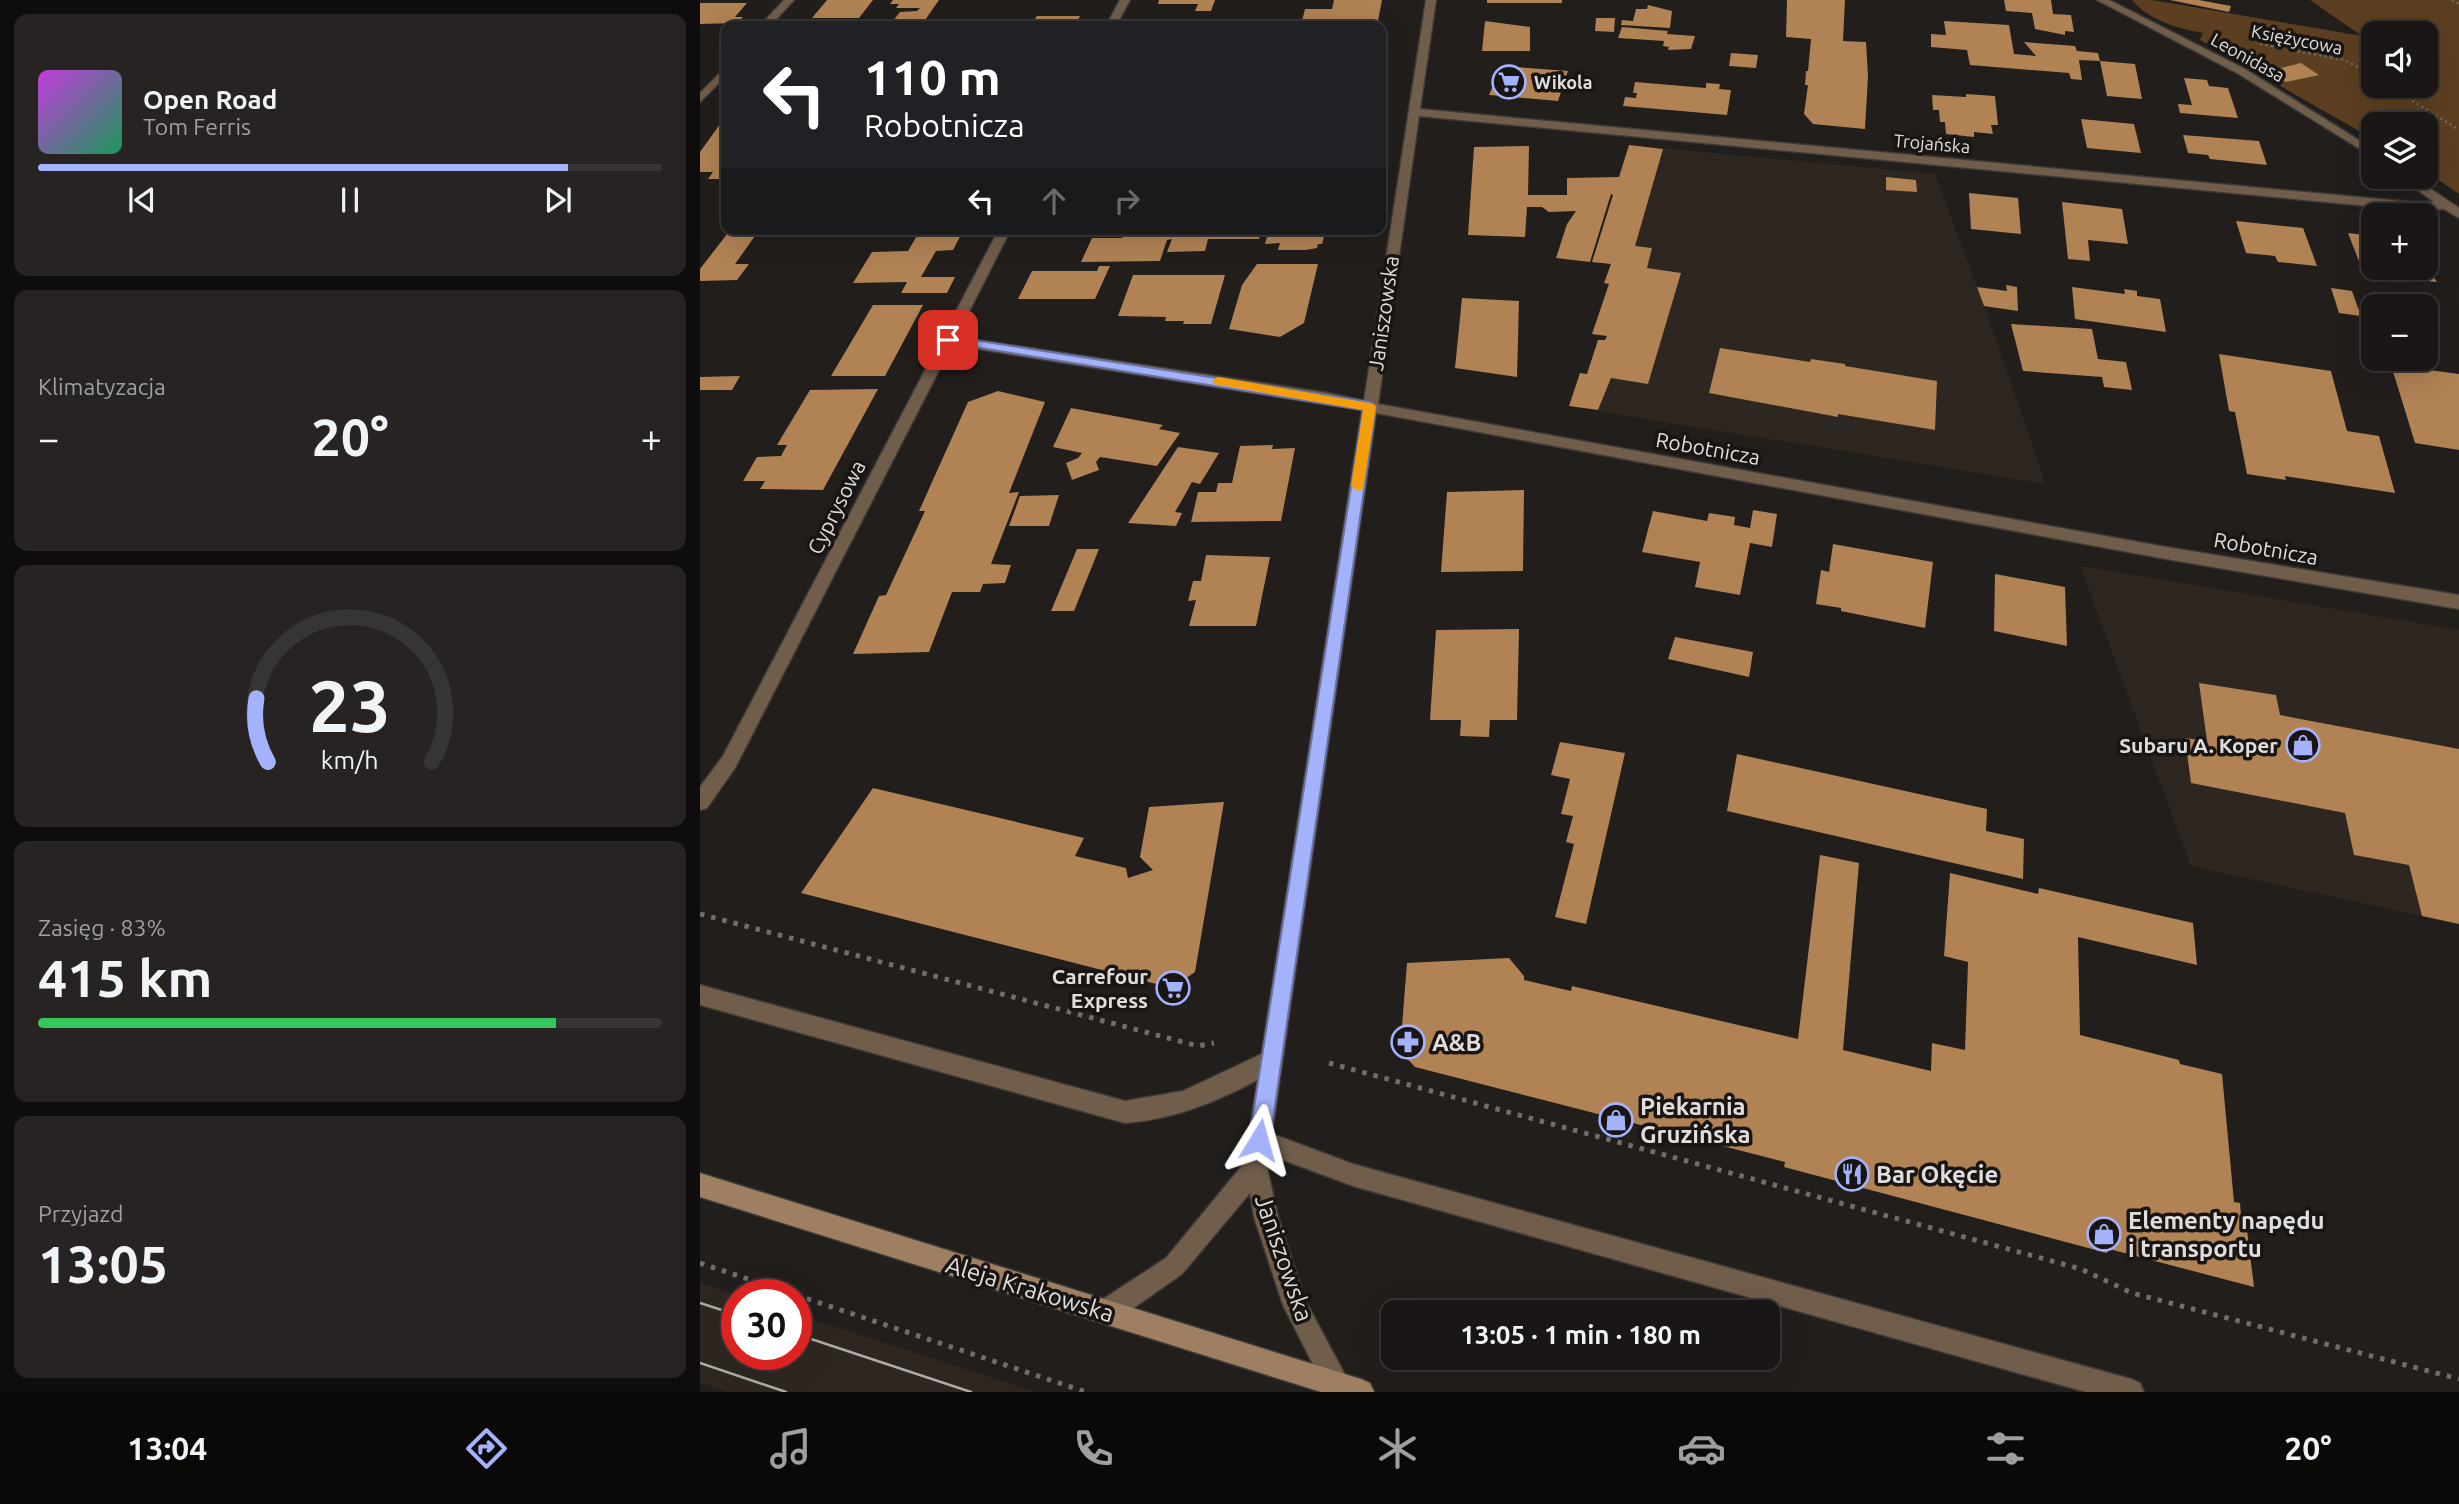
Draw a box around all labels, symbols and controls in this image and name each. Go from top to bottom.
street label: Księżycowa [2250,20,2344,58]
map controls [2361,21,2438,371]
button: sound [2361,21,2438,98]
street label: Leonidasa [2208,29,2288,85]
icon: left [749,49,840,140]
text: 110 m [864,49,1001,104]
supermarket icon: Wikola [1490,63,1528,101]
place label: Wikola [1534,72,1592,92]
text: Open Road [143,85,277,114]
text: Robotnicza [864,107,1025,143]
button: layers [2361,112,2438,189]
text: Tom Ferris [143,114,251,139]
street label: Trojańska [1893,130,1971,156]
icon: previous [123,181,161,219]
icon: pause [331,181,369,219]
icon: next [539,181,577,219]
icon: left [962,182,1000,220]
icon: ahead [1035,182,1073,220]
icon: right [1108,182,1146,220]
button: + [2361,203,2438,280]
street label: Janiszowska [1363,254,1403,372]
button: − [2361,294,2438,371]
pin [918,310,978,370]
icon: arrive [929,321,967,359]
text: Klimatyzacja [38,374,166,399]
text: 20° [311,408,389,466]
text: − [38,417,59,459]
text: + [641,417,662,459]
street label: Robotnicza [1654,427,1762,469]
street label: Cyprysowa [802,456,870,558]
street label: Robotnicza [2212,527,2320,569]
text: 23 [309,664,391,746]
shop icon: Subaru A. Koper [2284,726,2322,764]
place label: Subaru A. Koper [2119,733,2278,757]
text: km/h [321,746,379,774]
text: Zasięg · 83% [38,915,166,940]
text: 415 km [38,949,212,1007]
place label: Carrefour Express [1052,964,1148,1012]
supermarket icon: Carrefour Express [1154,969,1192,1007]
pharmacy icon: A&B [1389,1023,1427,1061]
place label: A&B [1432,1029,1481,1056]
place label: Piekarnia Gruzińska [1640,1093,1751,1148]
shop icon: Piekarnia Gruzińska [1597,1101,1635,1139]
position arrow [1222,1103,1296,1177]
restaurant icon: Bar Okęcie [1833,1155,1871,1193]
place label: Bar Okęcie [1876,1161,1998,1188]
street label: Janiszowska [1250,1191,1318,1325]
text: Przyjazd [38,1201,123,1226]
place label: Elementy napędu i transportu [2128,1207,2325,1262]
shop icon: Elementy napędu i transportu [2085,1215,2123,1253]
text: 13:05 [38,1235,168,1293]
street label: Aleja Krakowska [943,1251,1117,1327]
speed limit sign: 30 [721,1279,812,1370]
text: 13:05 · 1 min · 180 m [1460,1320,1701,1349]
icon: directions [462,1424,511,1473]
icon: music [766,1424,815,1473]
icon: phone [1069,1424,1118,1473]
icon: climate [1373,1424,1422,1473]
icon: car [1677,1424,1726,1473]
icon: filters [1981,1424,2030,1473]
text: 13:04 [127,1430,207,1466]
text: 20° [2284,1430,2332,1466]

